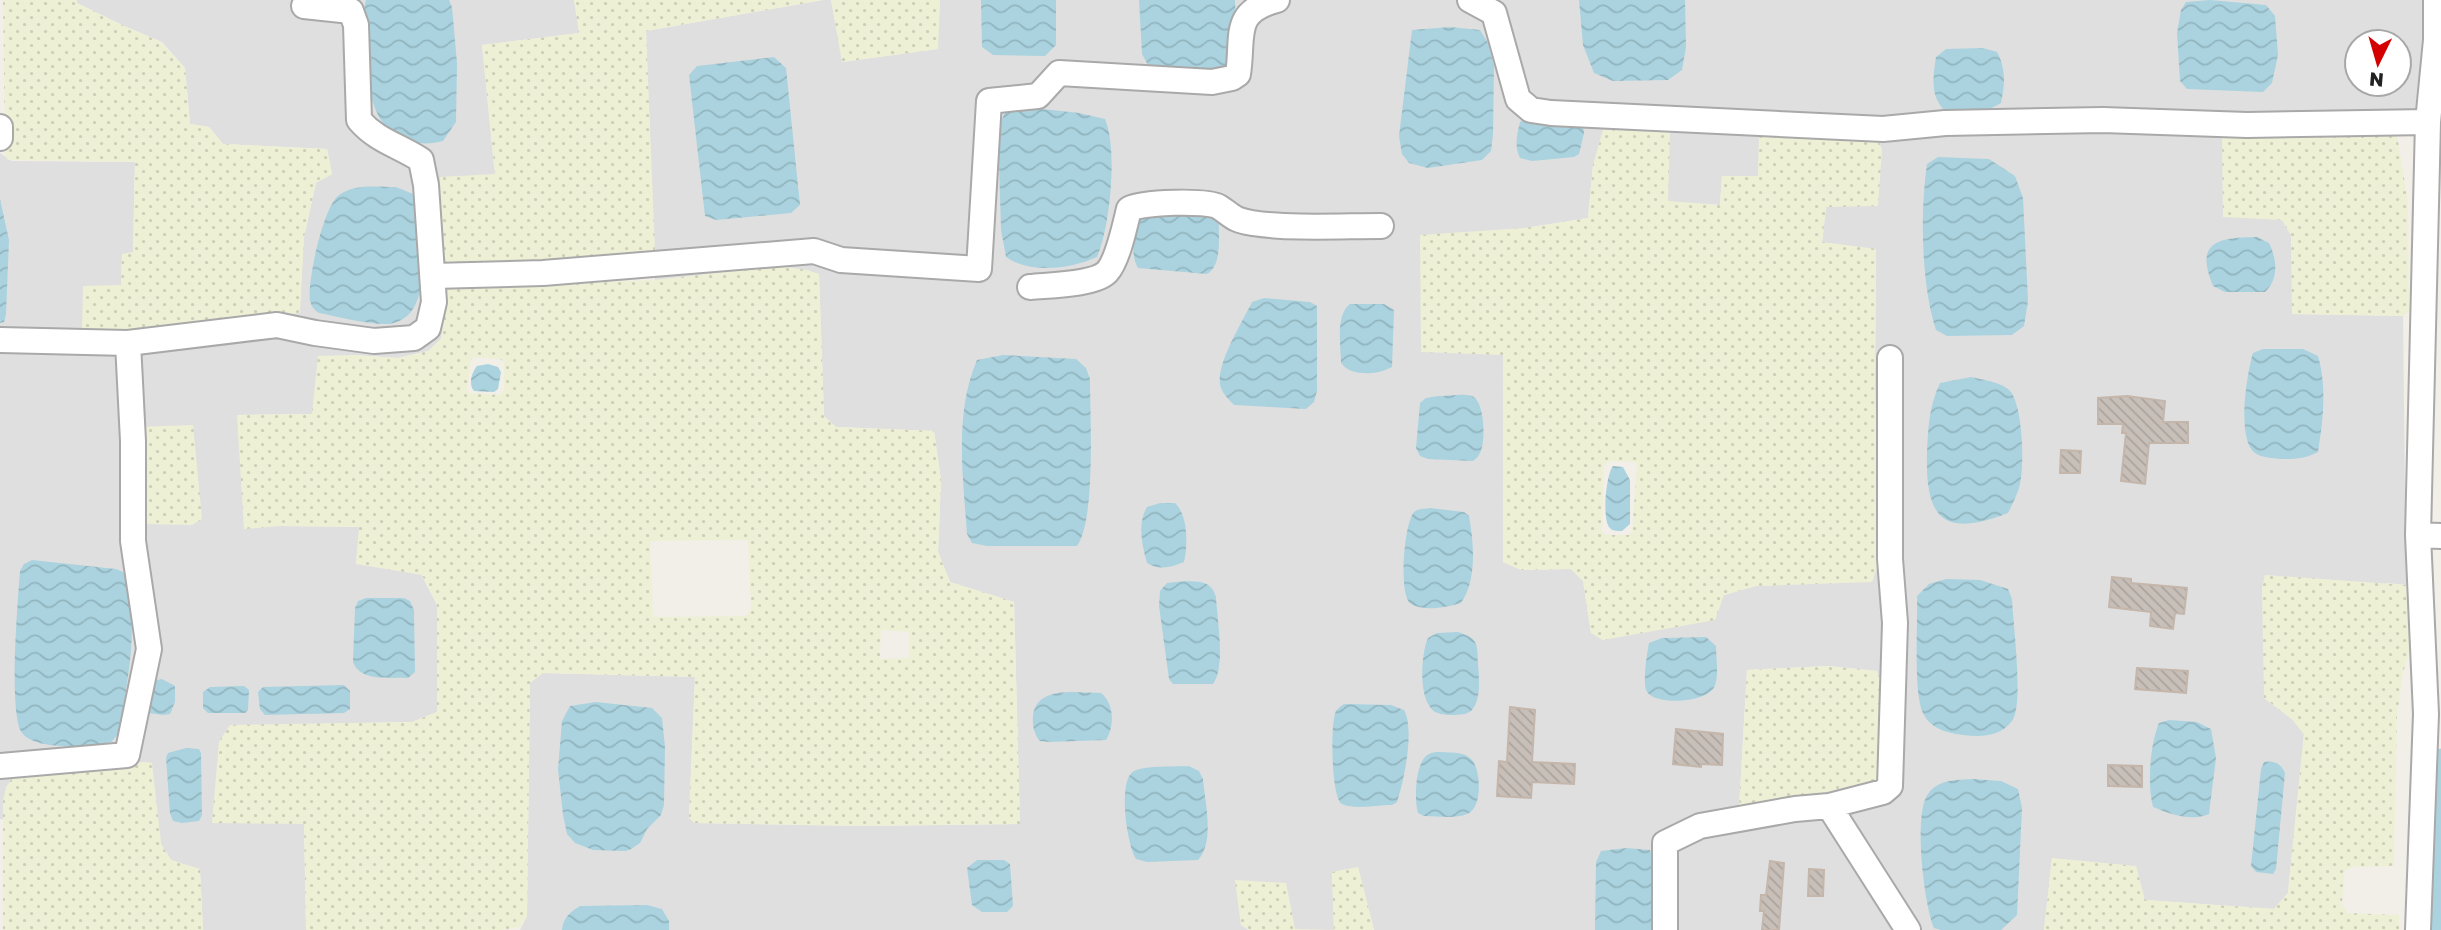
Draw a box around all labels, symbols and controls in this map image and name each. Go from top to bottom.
north arrow [2343,28,2413,98]
text: N [2368,68,2385,93]

